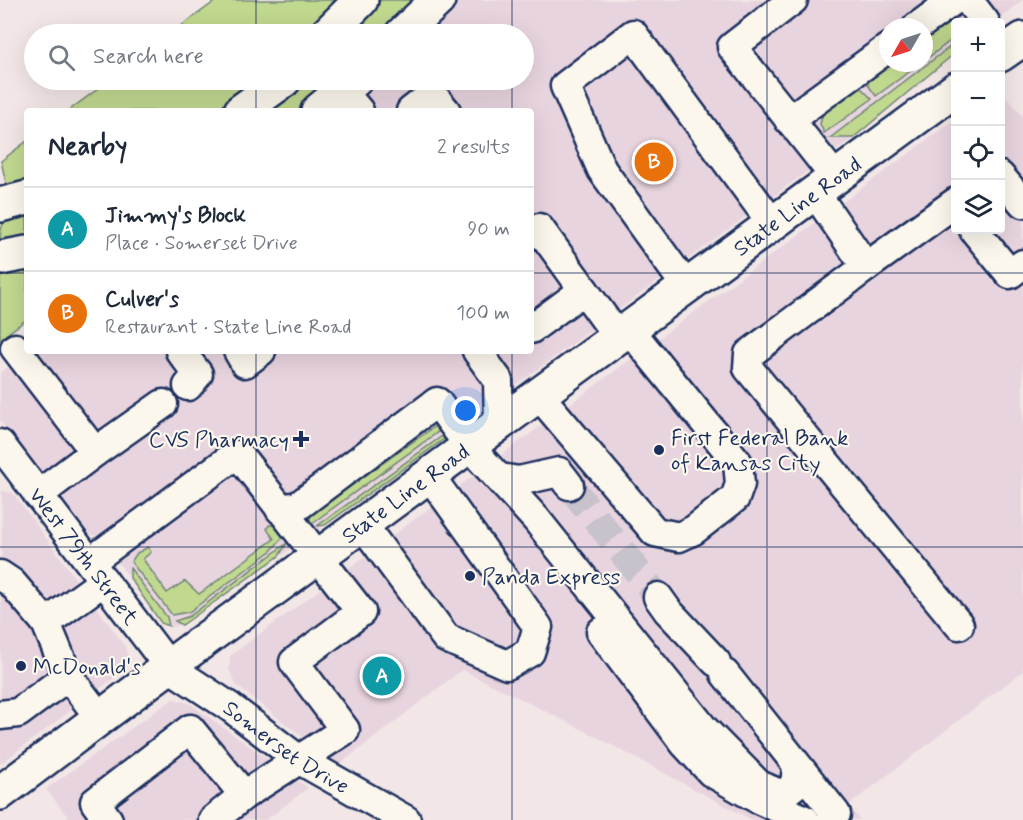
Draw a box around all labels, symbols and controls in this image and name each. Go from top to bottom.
north arrow [879,18,933,72]
map controls [951,18,1005,234]
button: + [951,18,1005,72]
search box [24,24,534,90]
icon: search [45,41,78,74]
text: Search here [93,43,204,71]
button: − [951,72,1005,126]
button: locate [951,126,1005,180]
text: Nearby [48,130,127,164]
text: 2 results [437,134,510,161]
pin: B [634,140,674,184]
street label: State Line Road [729,151,868,263]
button: layers [951,180,1005,234]
text: Jimmy's Block [105,202,246,230]
text: A [61,216,74,243]
text: 90 m [467,216,510,243]
text: Place · Somerset Drive [105,230,298,257]
text: Culver's [105,286,179,314]
text: B [61,300,74,327]
text: 100 m [456,300,510,327]
text: Restaurant · State Line Road [105,314,351,341]
your location [451,396,480,425]
place label: First Federal Bank of Kansas City [671,425,848,478]
place label: CVS Pharmacy [149,427,289,455]
marker: CVS Pharmacy [294,432,308,446]
street label: State Line Road [337,438,476,551]
marker: First Federal Bank of Kansas City [652,443,666,457]
street label: West 79th Street [22,483,144,631]
place label: Panda Express [482,564,621,592]
marker: Panda Express [463,569,477,583]
place label: McDonald's [33,654,141,682]
pin: A [362,654,401,698]
marker: McDonald's [14,659,28,673]
street label: Somerset Drive [217,695,354,801]

